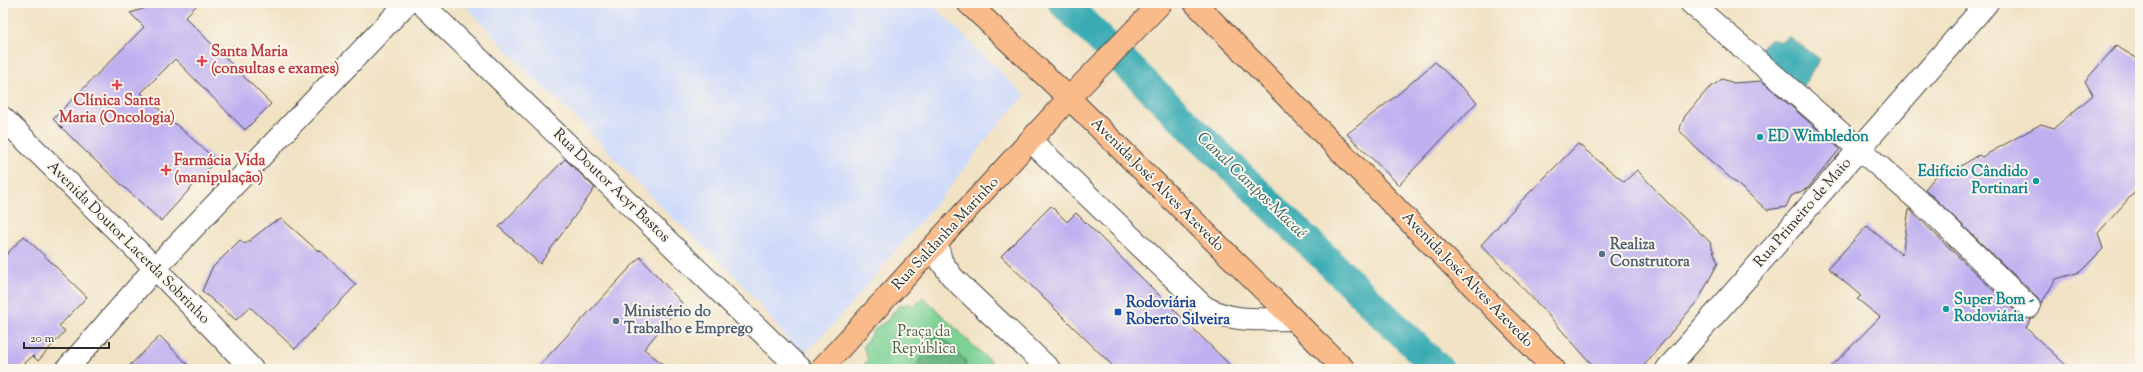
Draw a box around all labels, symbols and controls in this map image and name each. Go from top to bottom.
place label: Santa Maria (consultas e exames) [211,42,340,80]
marker: Santa Maria (consultas e exames) [196,55,208,67]
marker: Clínica Santa Maria (Oncologia) [111,79,123,91]
place label: Clínica Santa Maria (Oncologia) [59,91,175,129]
street label: Avenida José Alves Azevedo [1085,113,1229,257]
street label: Rua Doutor Acyr Bastos [548,124,674,248]
water label: Canal Campos-Macaé [1191,127,1311,245]
place label: ED Wimbledon [1768,127,1869,148]
marker: ED Wimbledon [1755,132,1765,142]
place label: Farmácia Vida (manipulação) [174,151,266,189]
street label: Rua Primeiro de Maio [1749,154,1857,272]
street label: Avenida Doutor Lacerda Sobrinho [42,157,214,329]
place label: Edifício Cândido Portinari [1918,162,2029,200]
marker: Farmácia Vida (manipulação) [161,165,171,175]
street label: Rua Saldanha Marinho [888,173,1004,295]
marker: Edifício Cândido Portinari [2031,176,2041,186]
street label: Avenida José Alves Azevedo [1396,207,1538,353]
place label: Realiza Construtora [1610,235,1690,273]
marker: Realiza Construtora [1597,249,1607,259]
place label: Super Bom - Rodoviária [1954,290,2034,328]
place label: Rodoviária Roberto Silveira [1126,293,1230,331]
place label: Ministério do Trabalho e Emprego [624,302,753,340]
marker: Super Bom - Rodoviária [1941,304,1951,314]
marker: Rodoviária Roberto Silveira [1113,307,1123,317]
marker: Ministério do Trabalho e Emprego [611,316,621,326]
park label: Praça da República [892,322,956,360]
scale bar [24,324,109,350]
text: 20 m [30,330,55,348]

